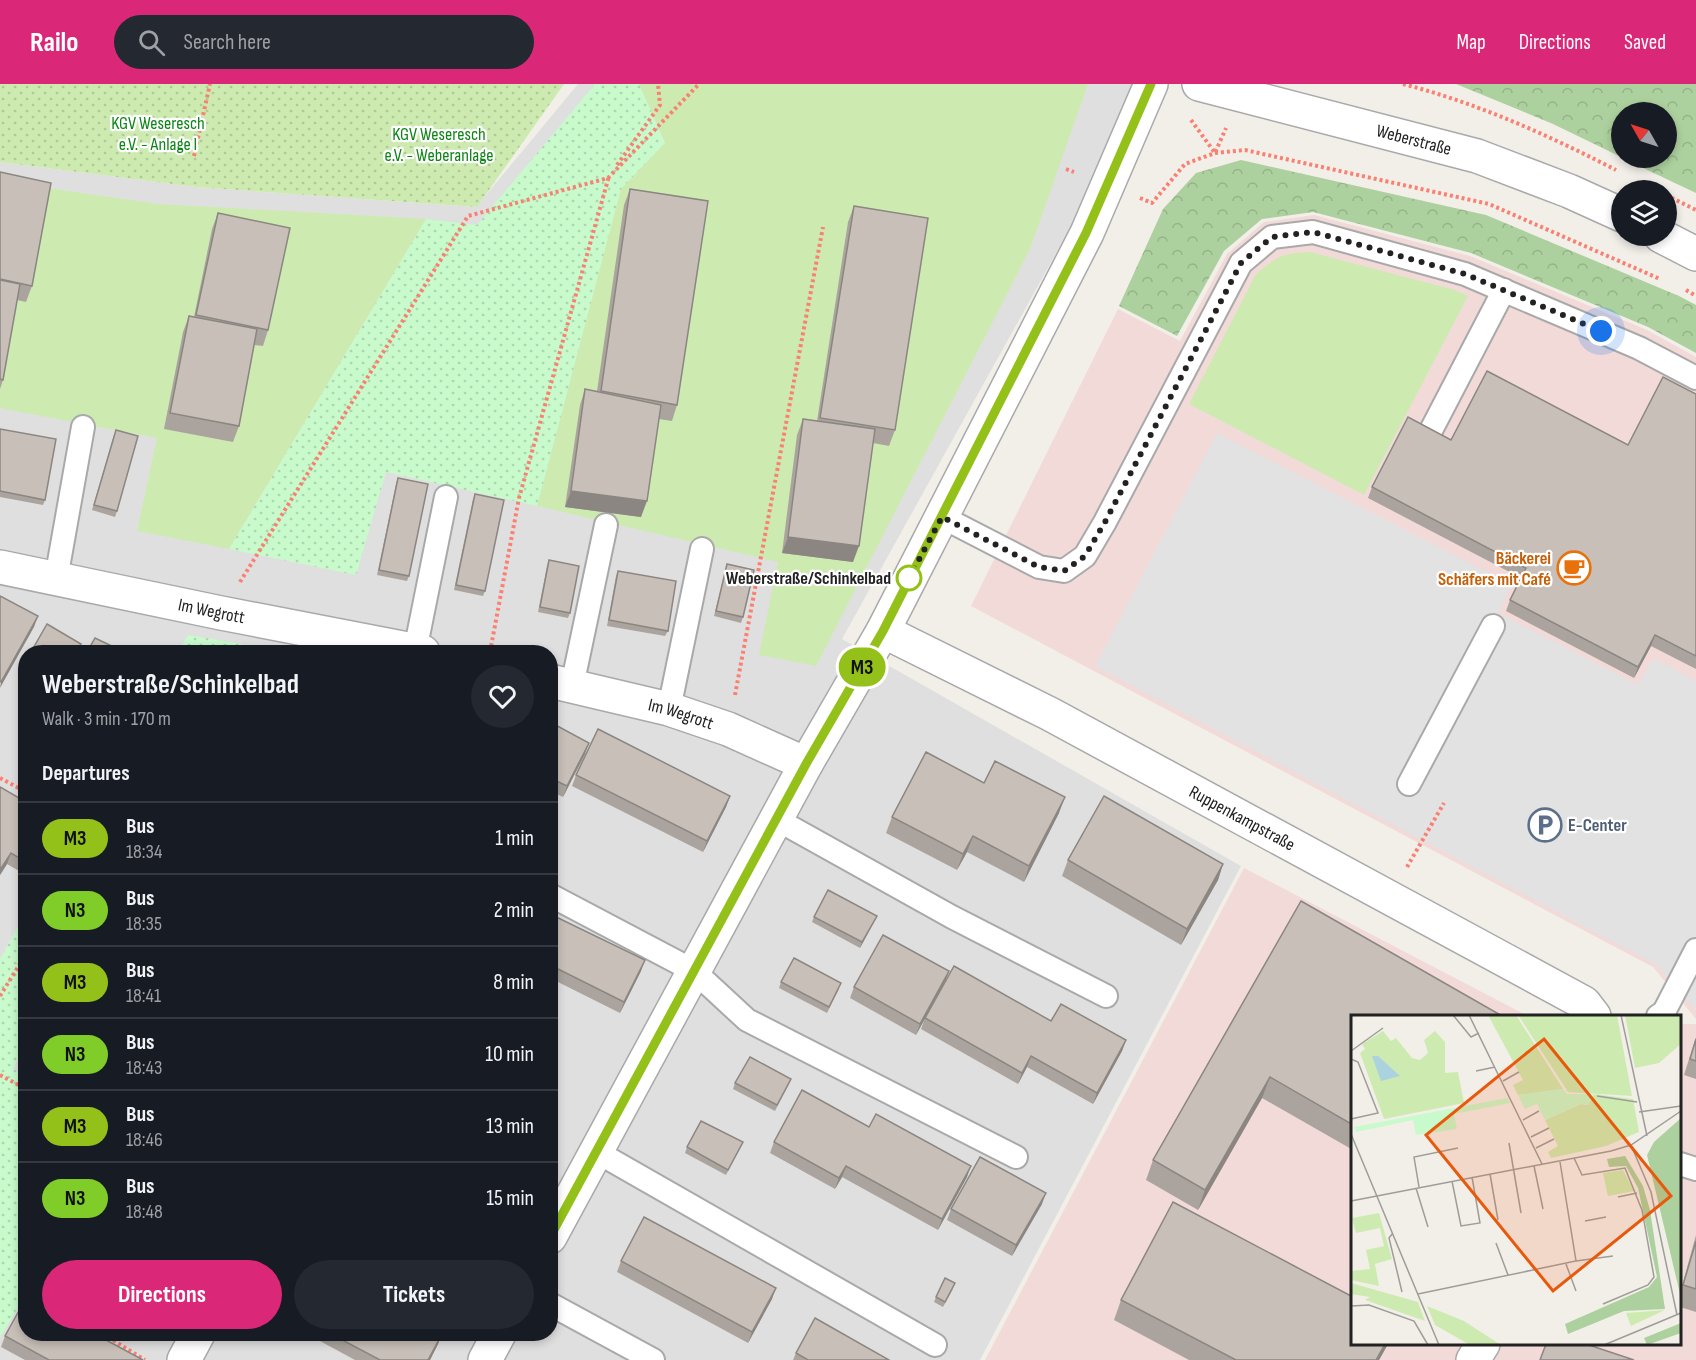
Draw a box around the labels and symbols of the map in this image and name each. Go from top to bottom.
north arrow [1611,102,1677,168]
park label: KGV Weseresch e.V. - Anlage I [111,113,205,155]
street label: Weberstraße [1374,120,1454,159]
park label: KGV Weseresch e.V. - Weberanlage [384,124,494,166]
your location [1586,316,1616,346]
place label: Bäckerei Schäfers mit Café [1438,548,1551,590]
cafe icon: Bäckerei Schäfers mit Café [1556,550,1592,586]
marker: Weberstraße/Schinkelbad [896,565,922,591]
place label: Weberstraße/Schinkelbad [726,568,891,589]
street label: Im Wegrott [176,594,247,628]
line badge: M3 [835,648,889,686]
street label: Im Wegrott [646,694,717,734]
street label: Ruppenkampstraße [1186,781,1299,855]
parking icon: E-Center [1527,807,1563,843]
place label: E-Center [1568,815,1627,836]
inset map [1351,1015,1681,1345]

